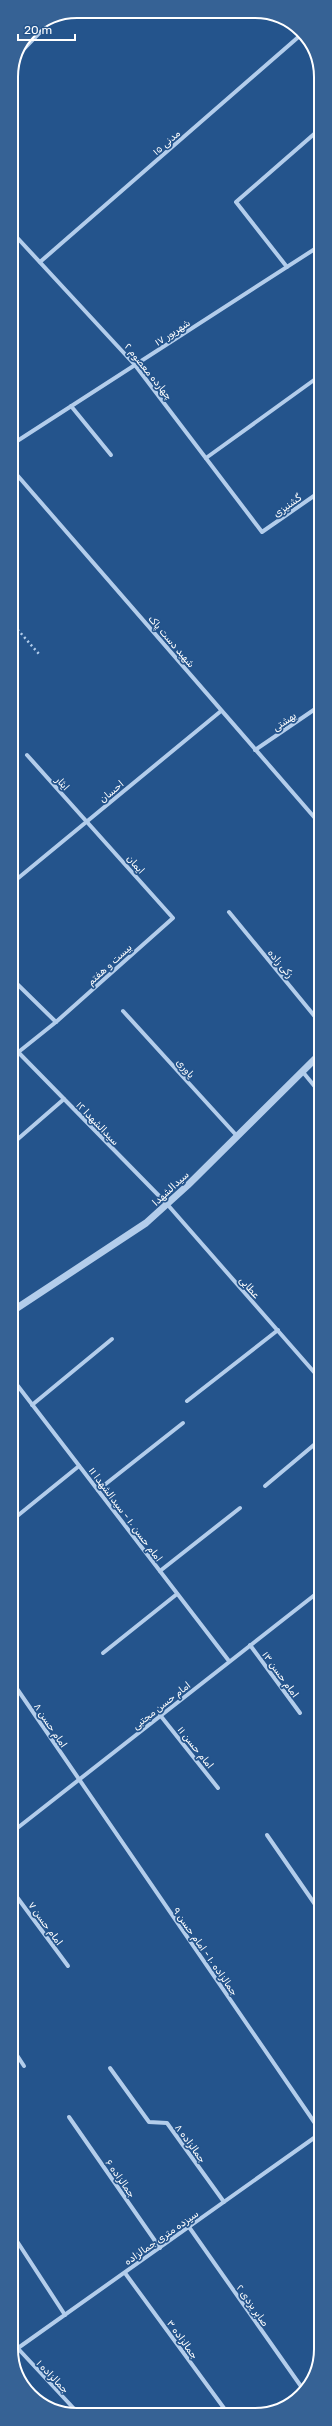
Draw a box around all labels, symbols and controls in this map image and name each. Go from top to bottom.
scale bar [18,16,75,42]
text: 20 m [24,23,52,37]
street label: مدنی ۱۵ [150,127,183,158]
street label: ۱۷ شهریور [153,317,193,349]
street label: چهارده معصوم ۲ [122,341,175,402]
street label: گشنیزی [271,492,304,520]
street label: شهید دست پاک [145,613,197,671]
street label: بهشتی [270,710,299,734]
street label: ایثار [52,773,72,793]
street label: احسان [97,778,126,805]
street label: ایمان [124,853,147,877]
street label: بیست و هفتم [85,942,134,988]
street label: زکی زاده [265,947,296,980]
street label: یاوری [174,1057,197,1081]
street label: سیدالشهدا ۱۲ [73,1099,121,1148]
street label: سیدالشهدا [150,1169,192,1209]
street label: عطایی [237,1274,262,1301]
street label: امام حسن ۱۰ - سیدالشهدا ۱۱ [86,1465,165,1564]
street label: امام حسن ۱۳ [259,1649,301,1700]
street label: امام حسن مجتبی [130,1679,193,1732]
street label: امام حسن ۸ [31,1701,69,1750]
street label: امام حسن ۱۱ [175,1724,216,1771]
street label: امام حسن ۷ [25,1899,65,1948]
street label: جمالزاده ۱۰ - امام حسن ۹ [170,1905,240,1998]
street label: جمالزاده ۸ [172,2122,208,2165]
street label: جمالزاده ۶ [103,2157,138,2200]
street label: سیزده متری جمالزاده [122,2208,201,2268]
street label: صابر یزدی ۲ [233,2282,271,2329]
street label: جمالزاده ۳ [164,2318,200,2361]
street label: جمالزاده ۱ [33,2358,71,2396]

